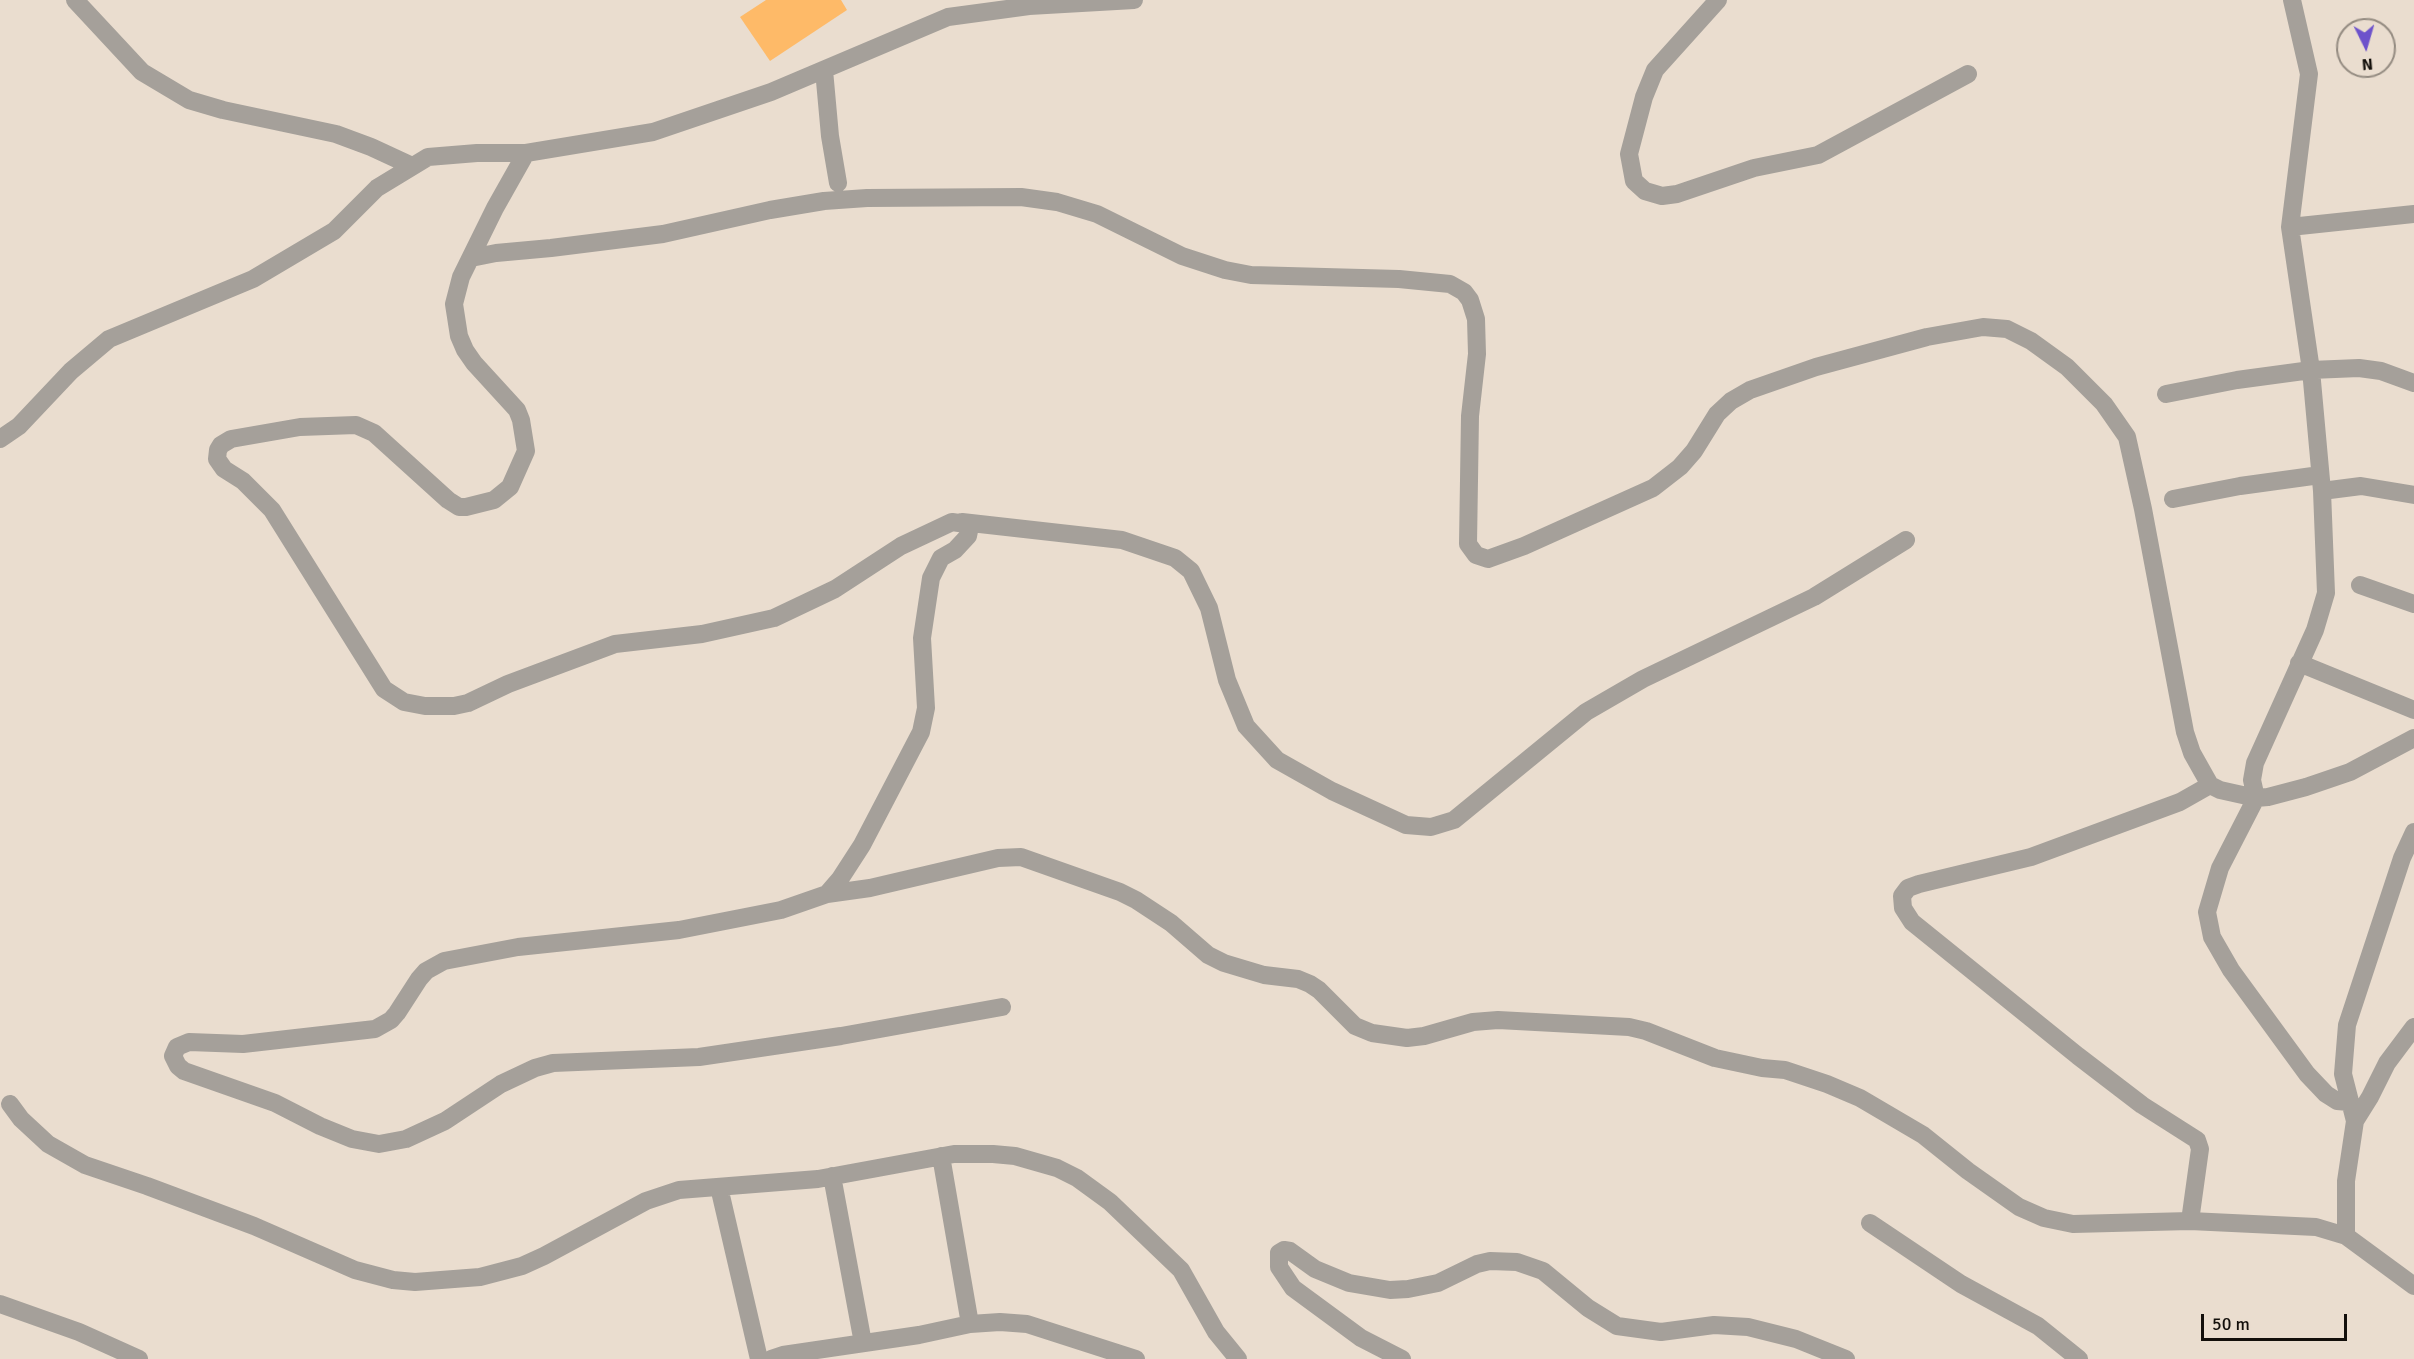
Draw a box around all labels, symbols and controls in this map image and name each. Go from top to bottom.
north arrow [2336,18,2396,78]
text: N [2361,53,2374,74]
scale bar [2204,1302,2350,1340]
text: 50 m [2212,1313,2250,1335]

